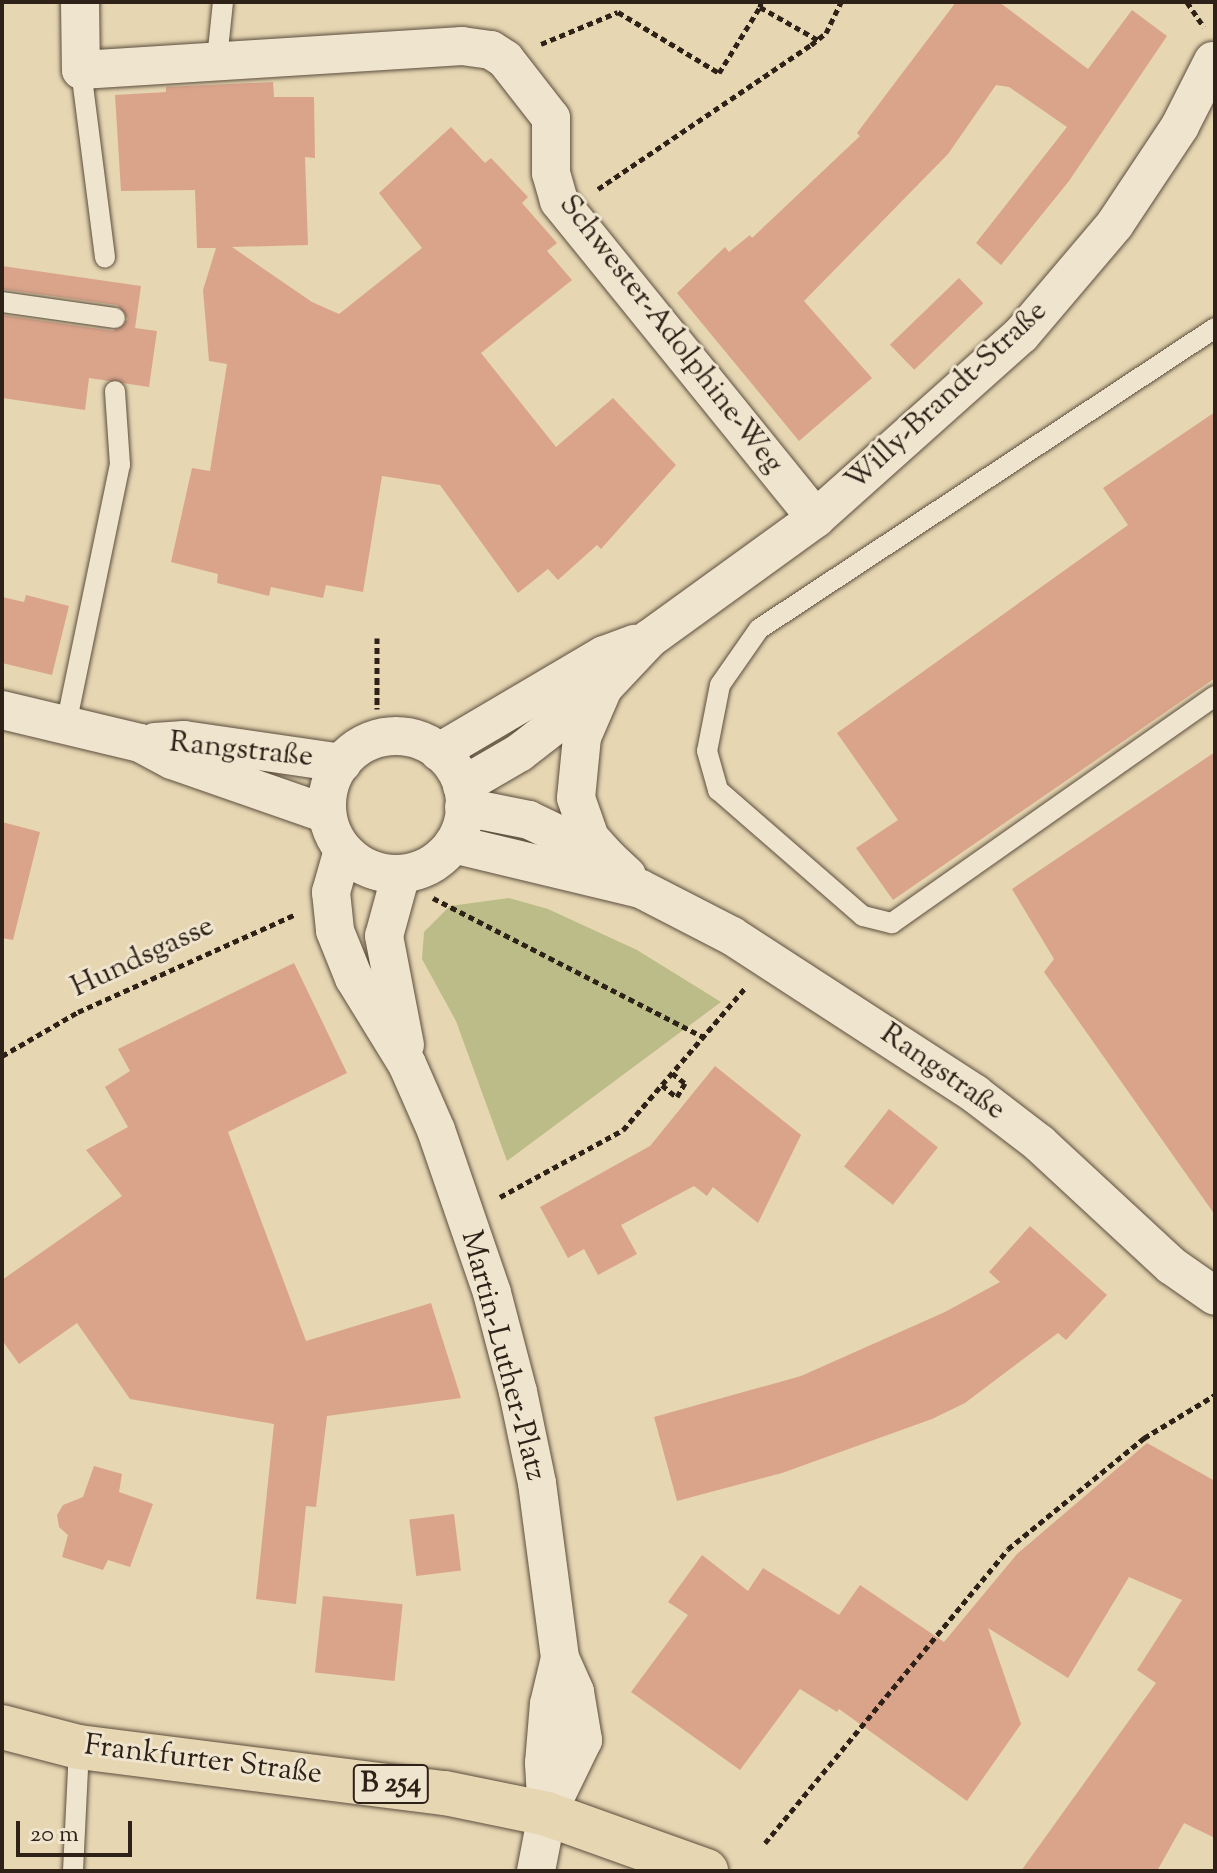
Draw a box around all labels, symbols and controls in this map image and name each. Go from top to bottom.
street label: Schwester-Adolphine-Weg [550,188,790,482]
street label: Willy-Brandt-Straße [839,294,1055,500]
street label: Rangstraße [167,726,315,776]
street label: Hundsgasse [66,909,220,1007]
street label: Rangstraße [873,1017,1011,1129]
street label: Martin-Luther-Platz [451,1227,553,1485]
street label: Frankfurter Straße [82,1729,324,1793]
road number: B 254 [351,1760,431,1808]
scale bar [20,1805,136,1855]
text: 20 m [30,1818,79,1852]

